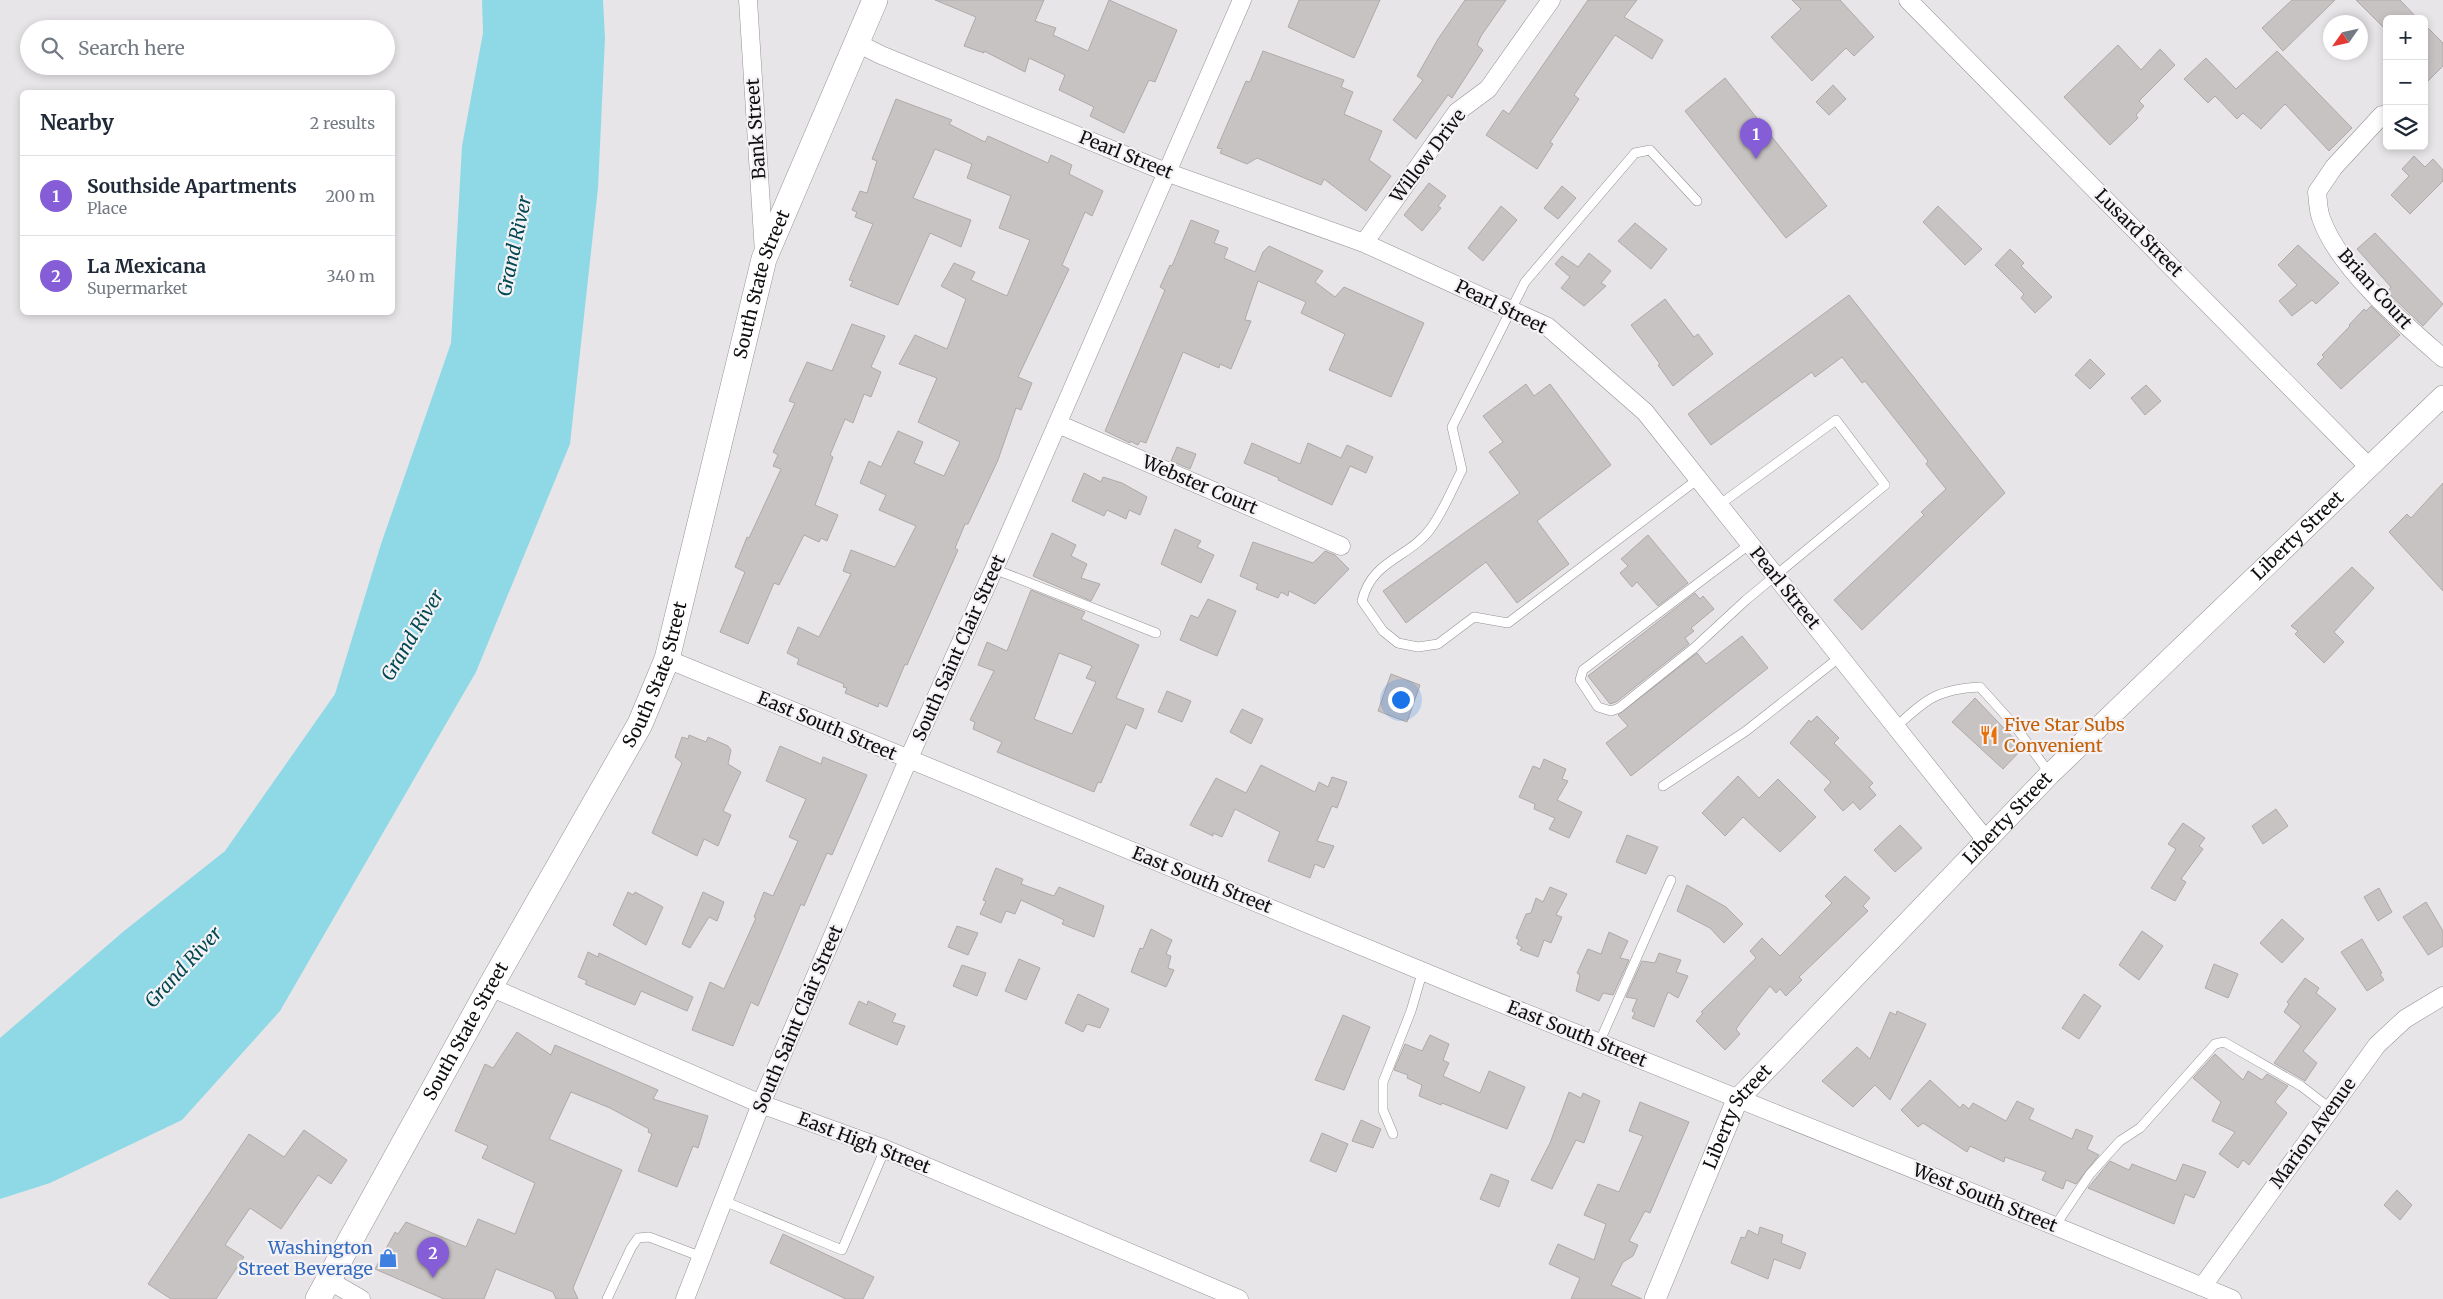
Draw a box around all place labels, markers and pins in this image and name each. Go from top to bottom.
pin: 1 [1740,118,1772,159]
place label: Five Star Subs Convenient [2004,713,2125,757]
restaurant icon: Five Star Subs Convenient [1978,724,2000,746]
place label: Washington Street Beverage [238,1236,373,1280]
pin: 2 [417,1237,449,1278]
shop icon: Washington Street Beverage [377,1247,399,1269]

